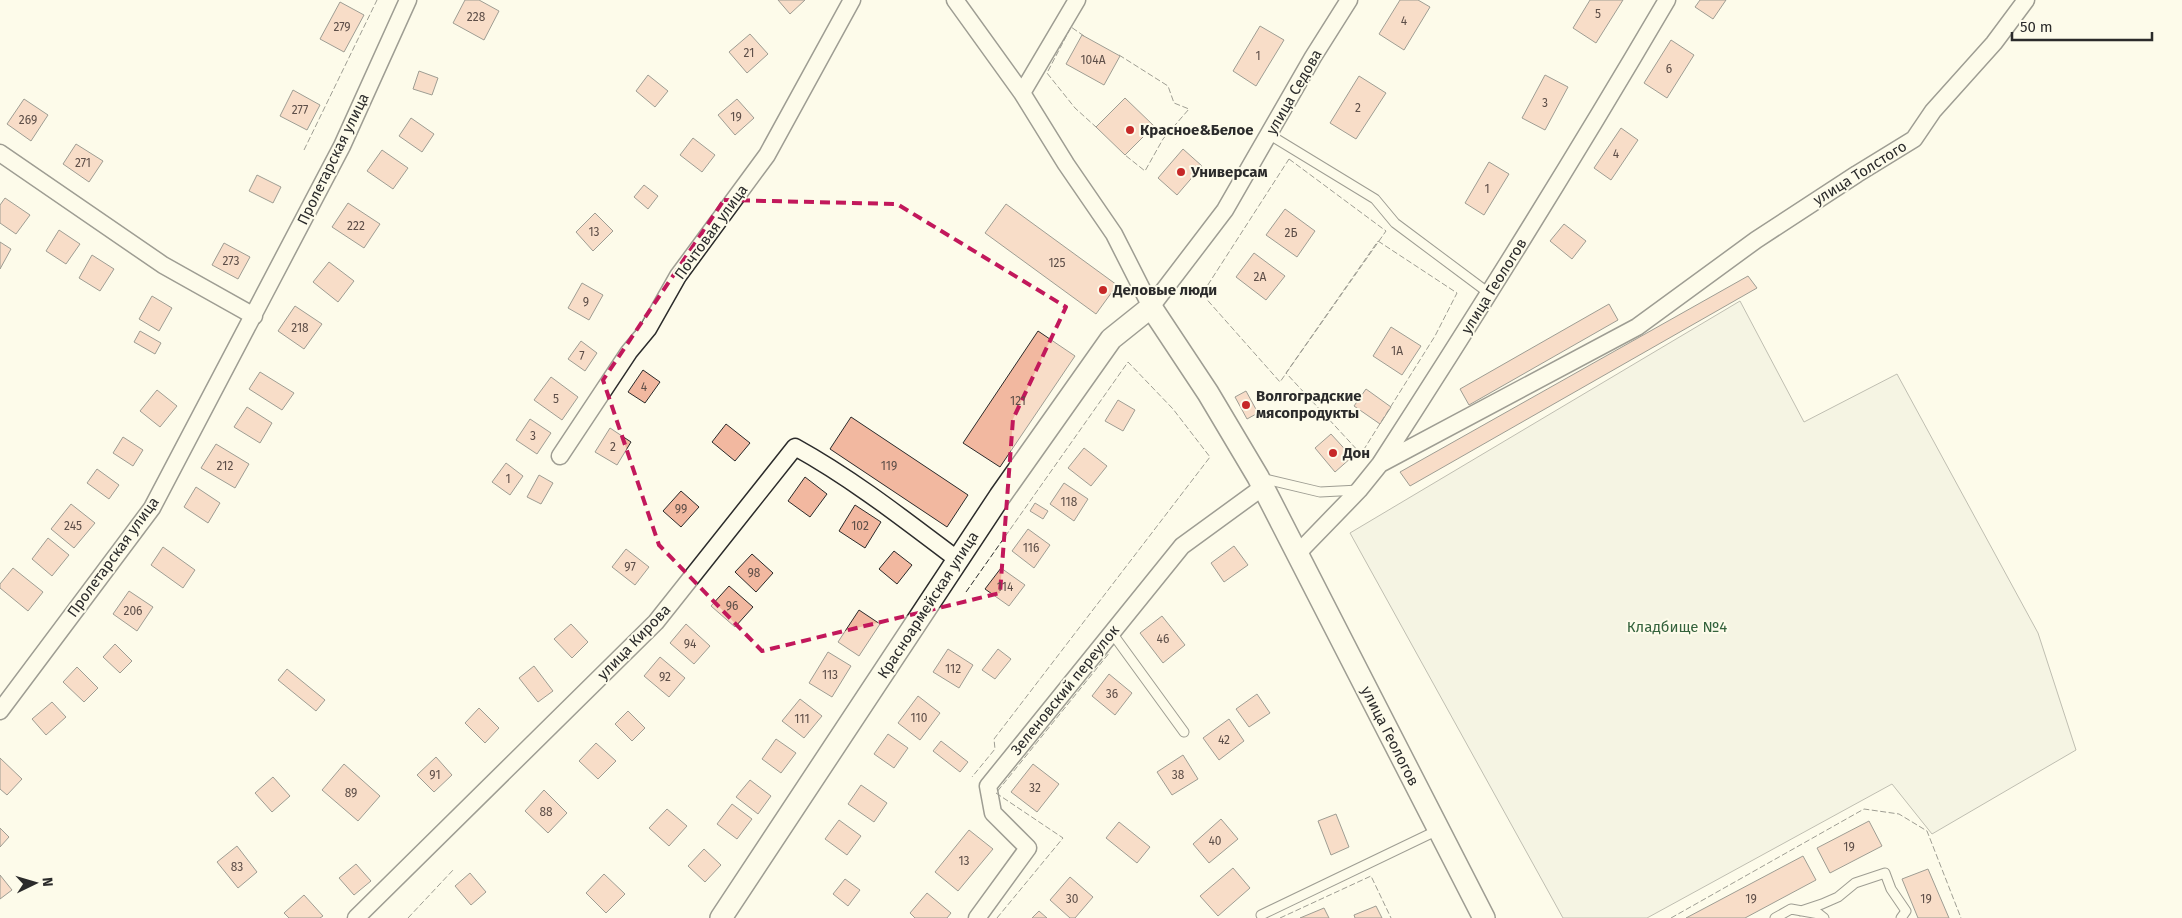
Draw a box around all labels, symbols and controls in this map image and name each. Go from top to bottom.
house number: 5 [1595,7,1601,21]
house number: 228 [467,10,486,24]
scale bar [2012,10,2152,42]
house number: 4 [1401,14,1408,28]
text: 50 m [2020,18,2053,36]
house number: 279 [333,20,351,34]
house number: 21 [744,46,754,60]
street label: улица Седова [1262,46,1326,138]
house number: 1 [1255,49,1261,63]
house number: 104А [1080,53,1106,67]
house number: 6 [1666,62,1672,76]
street label: Пролетарская улица [293,90,373,228]
house number: 3 [1542,96,1548,110]
house number: 2 [1355,101,1361,115]
house number: 277 [292,103,308,117]
house number: 19 [730,110,742,124]
house number: 269 [19,113,37,127]
place label: Красное&Белое [1140,121,1253,139]
marker: Красное&Белое [1124,124,1136,136]
street label: улица Толстого [1810,137,1910,209]
house number: 4 [1613,147,1620,161]
house number: 271 [75,156,91,170]
place label: Универсам [1190,163,1268,181]
marker: Универсам [1175,166,1187,178]
street label: Почтовая улица [671,181,751,283]
house number: 1 [1484,182,1490,196]
house number: 222 [347,219,365,233]
house number: 13 [588,225,600,239]
house number: 2Б [1285,226,1297,240]
street label: улица Геологов [1457,235,1531,337]
house number: 273 [222,254,240,268]
house number: 125 [1048,256,1066,270]
house number: 2А [1254,270,1267,284]
place label: Деловые люди [1112,281,1217,299]
marker: Деловые люди [1097,284,1109,296]
house number: 9 [583,295,589,309]
house number: 218 [291,321,309,335]
house number: 1А [1391,344,1403,358]
house number: 7 [579,349,585,363]
house number: 4 [641,380,648,394]
place label: Волгоградские мясопродукты [1256,387,1362,422]
house number: 5 [553,392,559,406]
house number: 121 [1010,394,1026,408]
marker: Волгоградские мясопродукты [1240,399,1252,411]
house number: 3 [530,429,536,443]
house number: 2 [610,440,616,454]
place label: Дон [1342,444,1370,462]
marker: Дон [1327,447,1339,459]
house number: 212 [217,459,233,473]
house number: 119 [881,459,897,473]
house number: 1 [505,472,511,486]
street label: Пролетарская улица [63,493,163,621]
house number: 118 [1061,495,1078,509]
house number: 99 [675,502,687,516]
house number: 245 [64,519,82,533]
house number: 102 [851,519,869,533]
street label: Красноармейская улица [874,528,982,682]
house number: 116 [1023,541,1039,555]
house number: 97 [624,560,636,574]
house number: 98 [748,566,761,580]
house number: 114 [997,580,1014,594]
house number: 96 [726,599,738,613]
street label: улица Кирова [594,601,674,683]
house number: 206 [123,604,143,618]
park label: Кладбище №4 [1627,618,1727,636]
street label: Зеленовский переулок [1007,621,1123,759]
house number: 46 [1157,632,1169,646]
house number: 94 [684,637,697,651]
house number: 112 [945,662,961,676]
house number: 113 [822,668,838,682]
house number: 92 [659,670,671,684]
street label: улица Геологов [1357,683,1423,789]
house number: 36 [1106,687,1118,701]
house number: 110 [911,711,928,725]
house number: 111 [794,712,810,726]
house number: 42 [1218,733,1230,747]
house number: 91 [429,768,441,782]
house number: 38 [1172,768,1185,782]
house number: 32 [1029,781,1041,795]
house number: 89 [345,786,357,800]
house number: 88 [539,805,553,819]
house number: 40 [1208,834,1222,848]
house number: 19 [1843,840,1855,854]
house number: 13 [958,854,970,868]
north arrow [10,858,60,908]
house number: 83 [231,860,243,874]
text: N [39,877,56,887]
house number: 30 [1066,892,1079,906]
house number: 19 [1745,892,1757,906]
house number: 19 [1920,892,1932,906]

